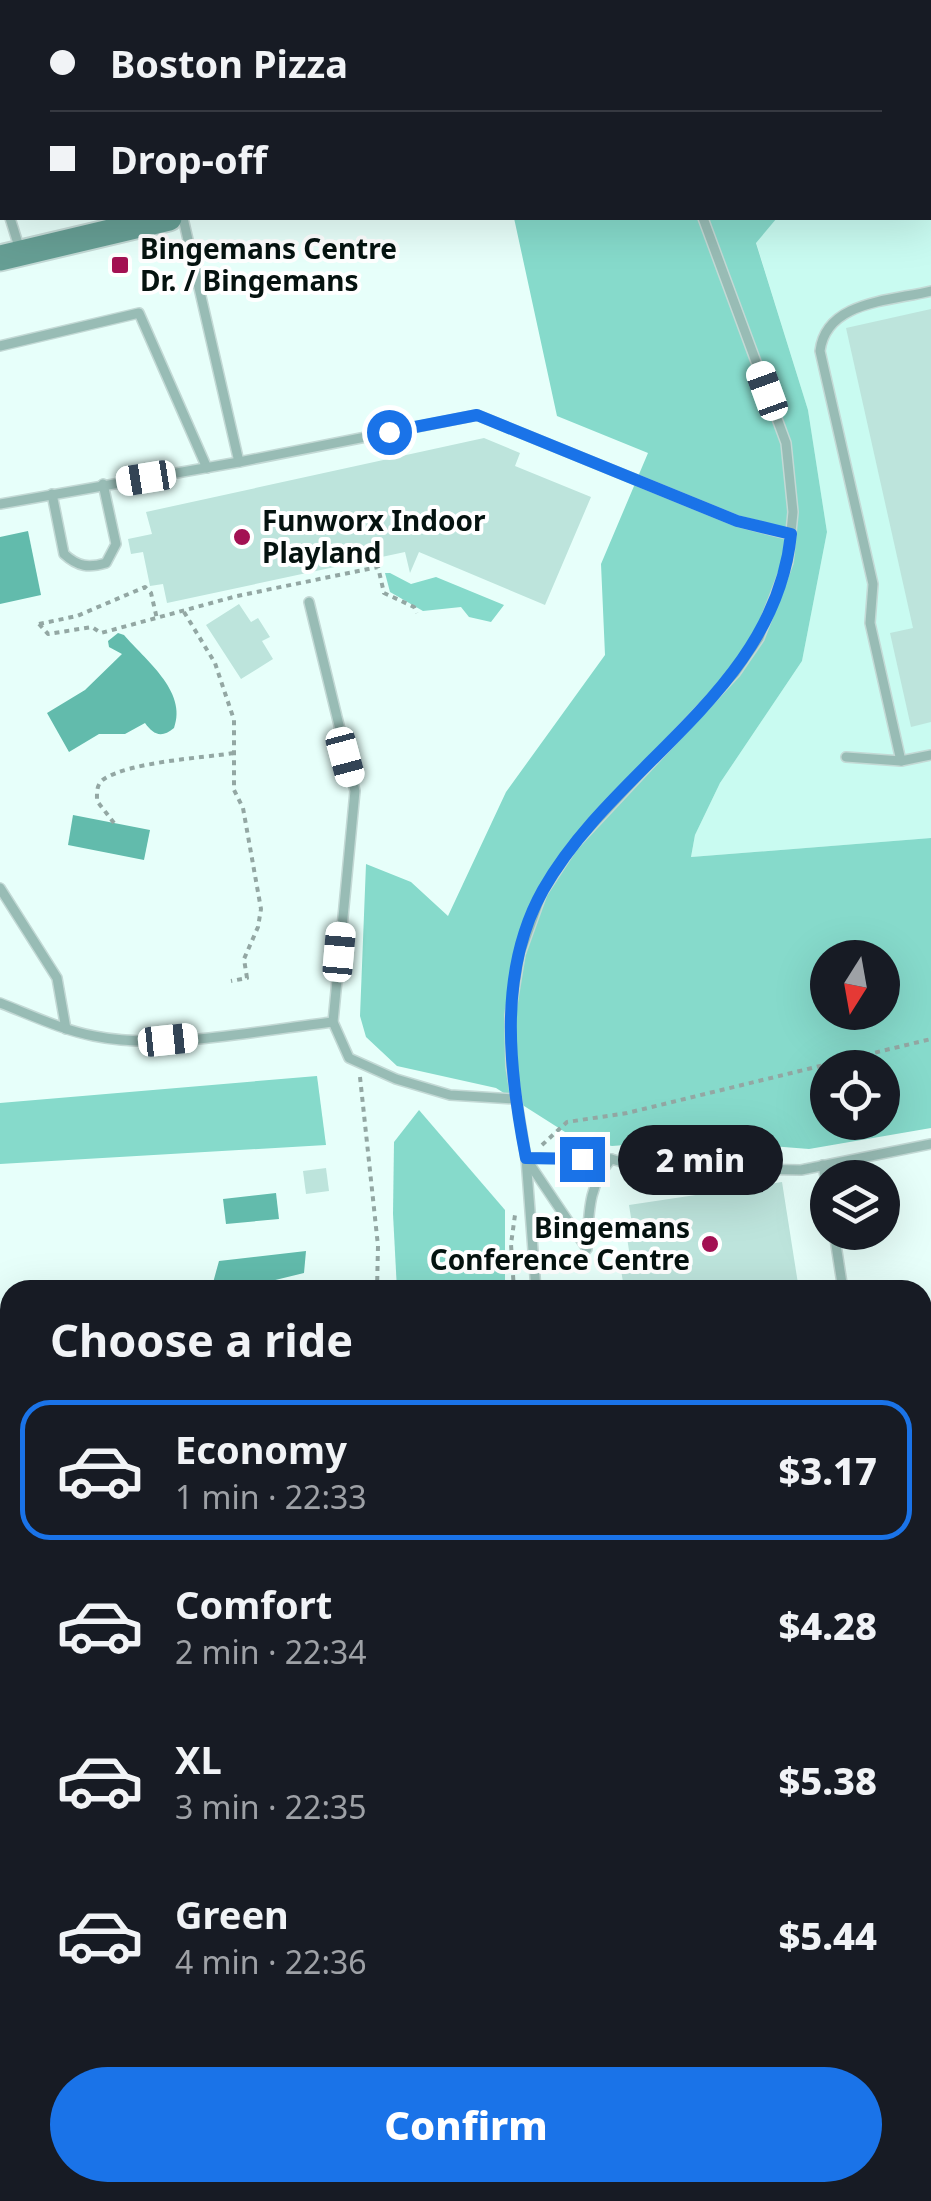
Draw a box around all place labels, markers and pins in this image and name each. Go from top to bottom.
place label: Bingemans Centre Dr. / Bingemans [140,229,397,299]
marker: Bingemans Centre Dr. / Bingemans [109,254,131,276]
place label: Funworx Indoor Playland [262,501,486,571]
marker: Funworx Indoor Playland [231,526,253,548]
place label: Bingemans Conference Centre [430,1208,690,1278]
marker: Bingemans Conference Centre [699,1233,721,1255]

